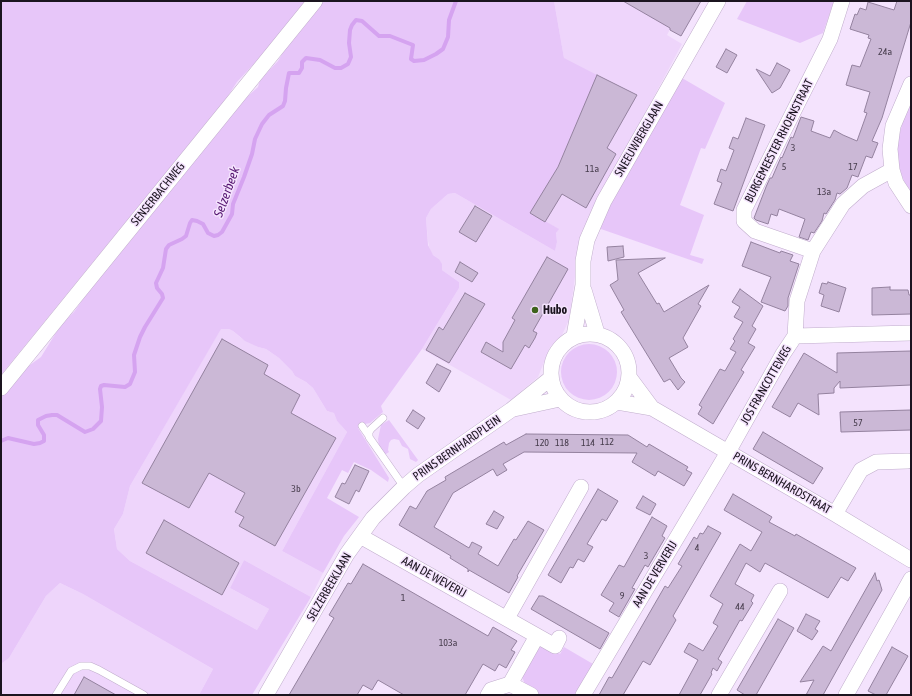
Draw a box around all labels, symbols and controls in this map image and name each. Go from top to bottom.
house number: 24a [878,46,892,58]
street label: BURGEMEESTER RHOENSTRAAT [742,77,816,205]
street label: SNEEUWBERGLAAN [612,99,666,179]
house number: 3 [791,142,795,154]
street label: SENSERBACHWEG [128,159,188,229]
house number: 5 [782,161,786,173]
house number: 17 [848,161,858,173]
house number: 11a [585,163,599,175]
water label: Selzerbeek [211,165,243,219]
house number: 13a [817,186,831,198]
place label: Hubo [543,303,567,317]
marker: Hubo [530,305,540,315]
street label: JOS FRANCOTTEWEG [737,343,795,427]
street label: PRINS BERNHARDPLEIN [410,412,504,484]
house number: 57 [853,417,863,429]
house number: 112 [600,436,614,448]
house number: 120 [535,437,549,449]
house number: 118 [555,437,569,449]
house number: 114 [581,437,595,449]
street label: PRINS BERNHARDSTRAAT [730,449,834,517]
house number: 3b [291,483,301,495]
street label: AAN DE VERVERIJ [630,538,680,610]
house number: 4 [695,542,699,554]
street label: SELZERBEEKLAAN [304,550,354,624]
house number: 3 [644,550,648,562]
street label: AAN DE WEVERIJ [399,553,469,601]
house number: 9 [620,590,624,602]
house number: 1 [401,592,405,604]
house number: 44 [735,601,745,613]
house number: 103a [439,637,457,649]

